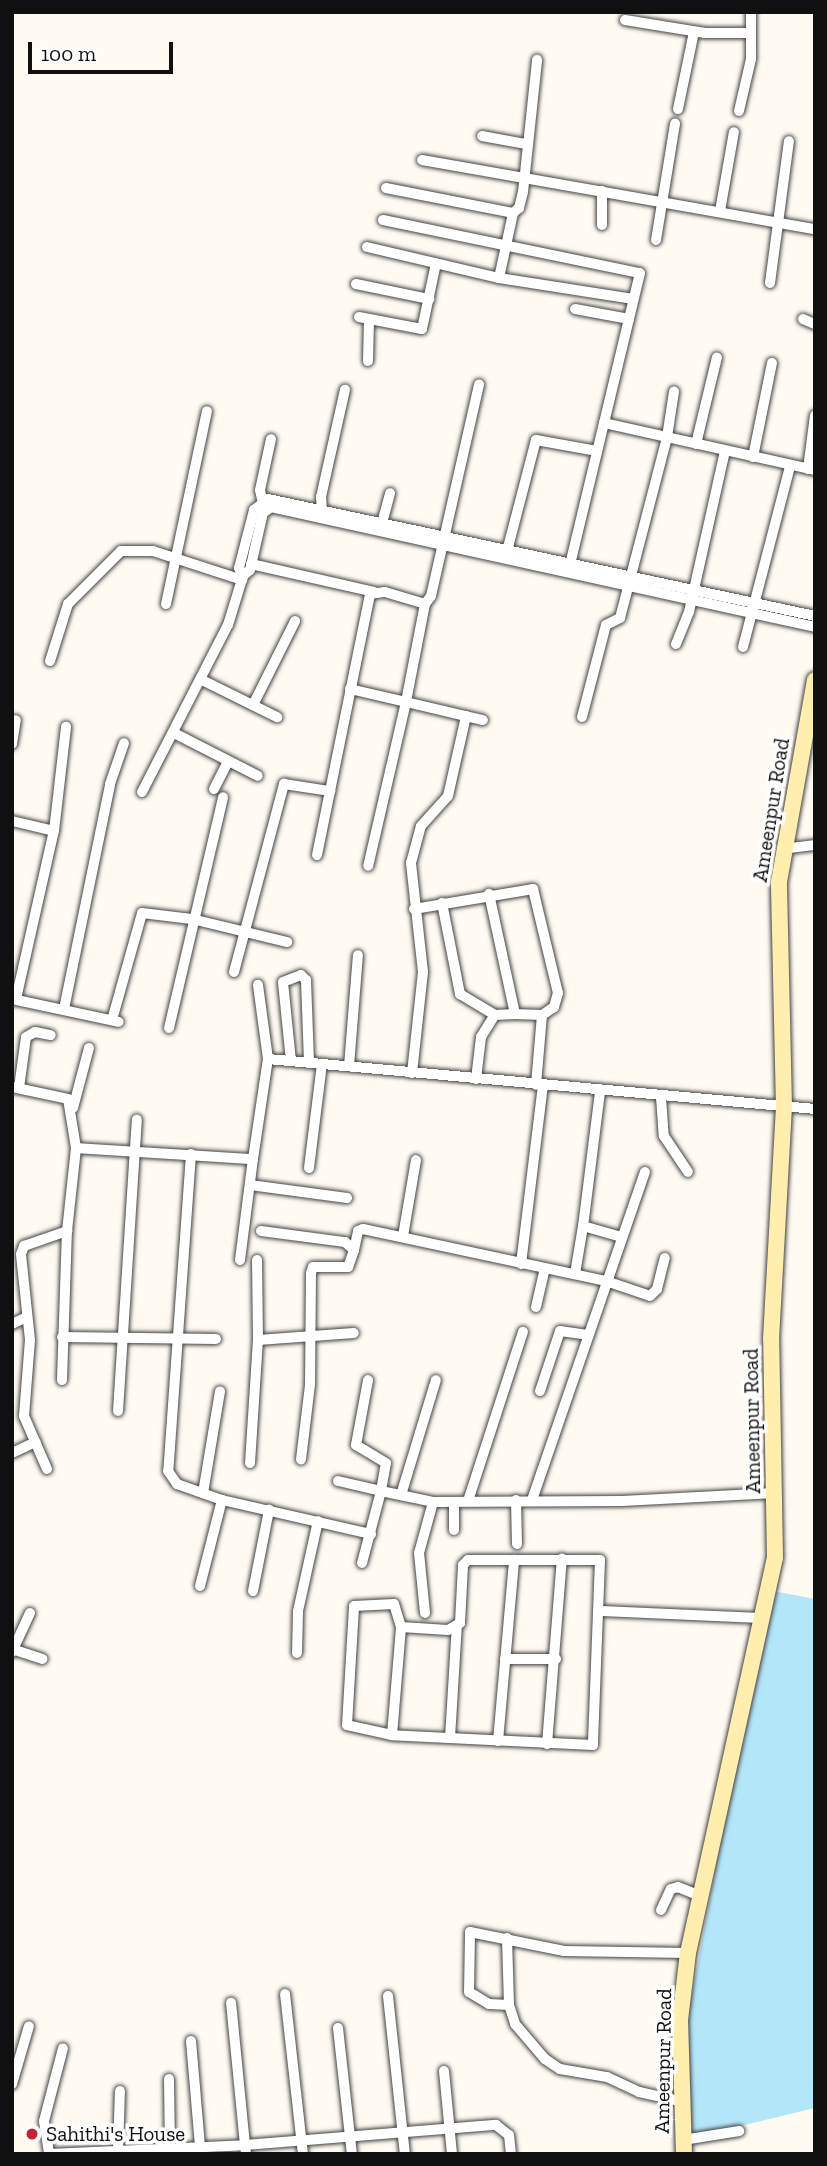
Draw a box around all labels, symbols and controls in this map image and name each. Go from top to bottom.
scale bar [32,28,177,72]
text: 100 m [41,41,96,66]
street label: Ameenpur Road [747,736,795,884]
street label: Ameenpur Road [738,1348,766,1494]
street label: Ameenpur Road [649,1988,677,2134]
place label: Sahithi's House [46,2121,185,2147]
marker: Sahithi's House [24,2126,40,2142]

